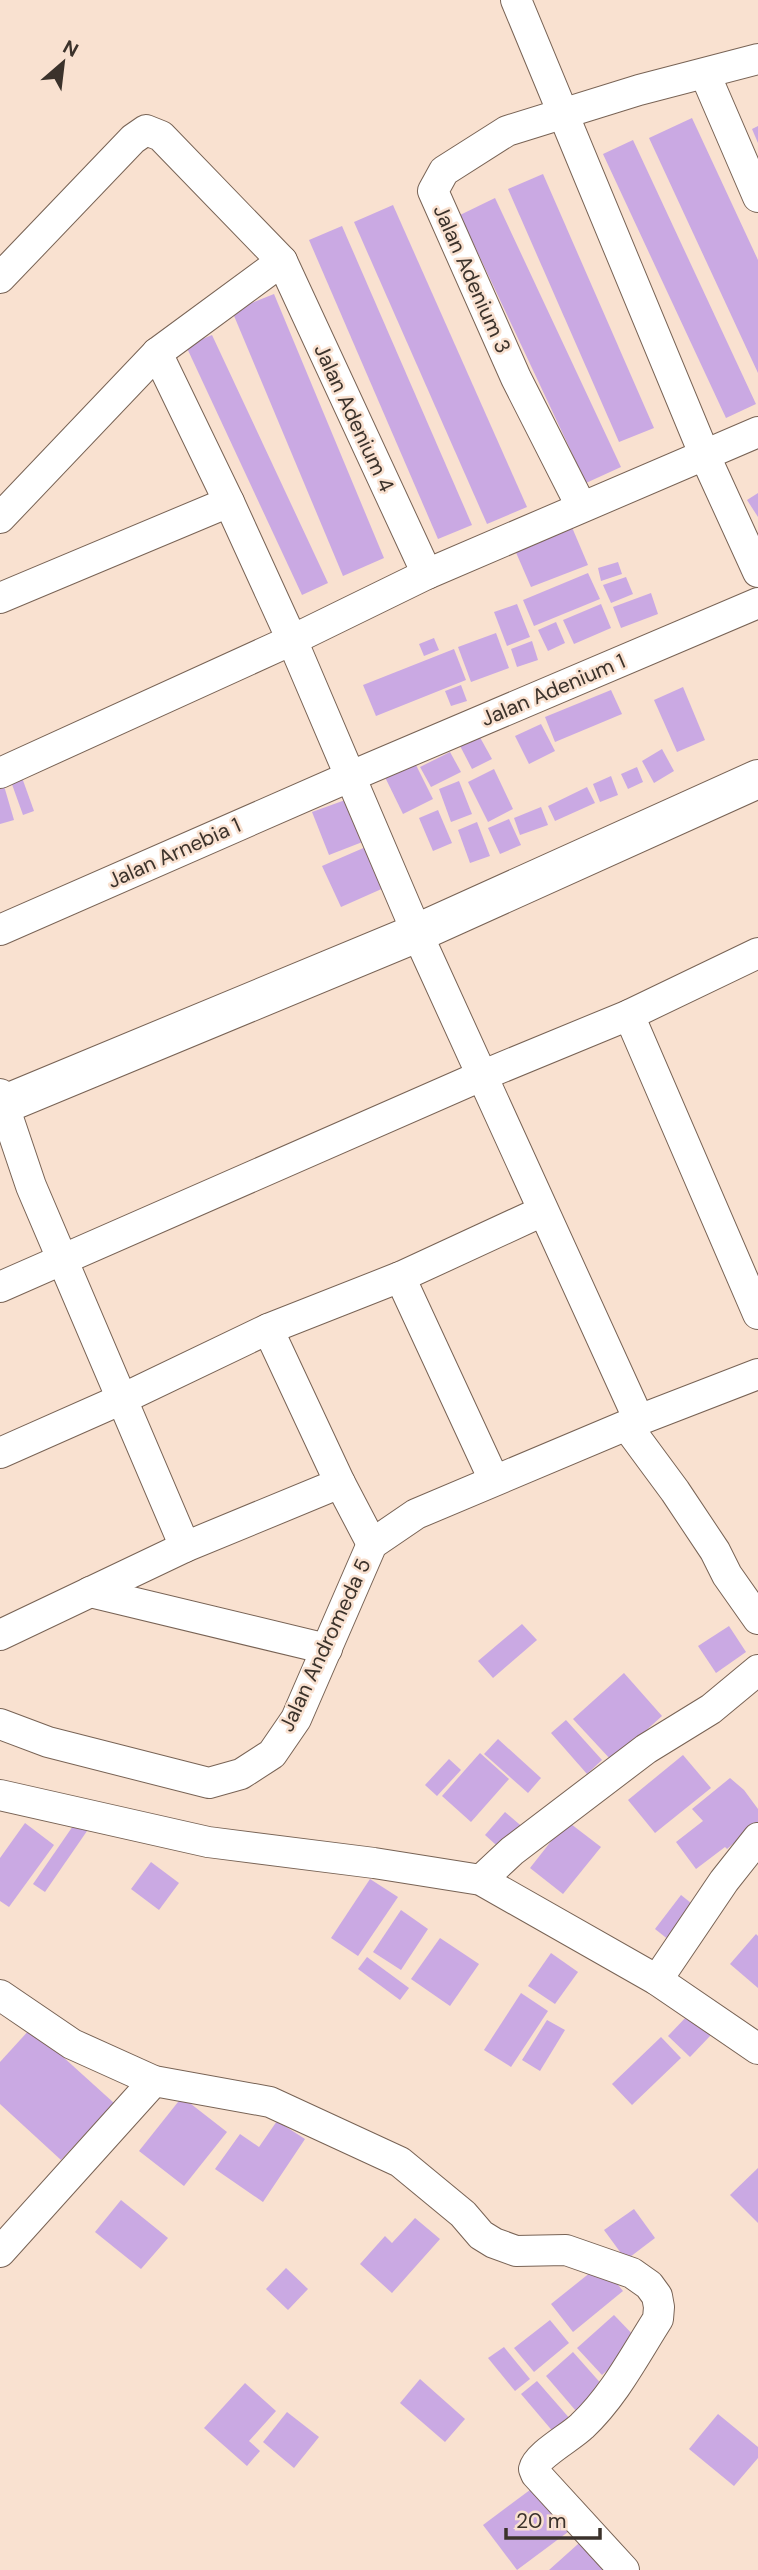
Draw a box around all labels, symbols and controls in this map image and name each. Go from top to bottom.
north arrow [28,28,98,98]
text: N [59,34,83,63]
street label: Jalan Adenium 3 [427,200,517,358]
street label: Jalan Adenium 4 [307,339,401,497]
street label: Jalan Adenium 1 [477,647,629,733]
street label: Jalan Arnebia 1 [103,811,245,895]
street label: Jalan Andromeda 5 [273,1554,377,1736]
scale bar [506,2496,600,2540]
text: 20 m [516,2507,567,2535]

